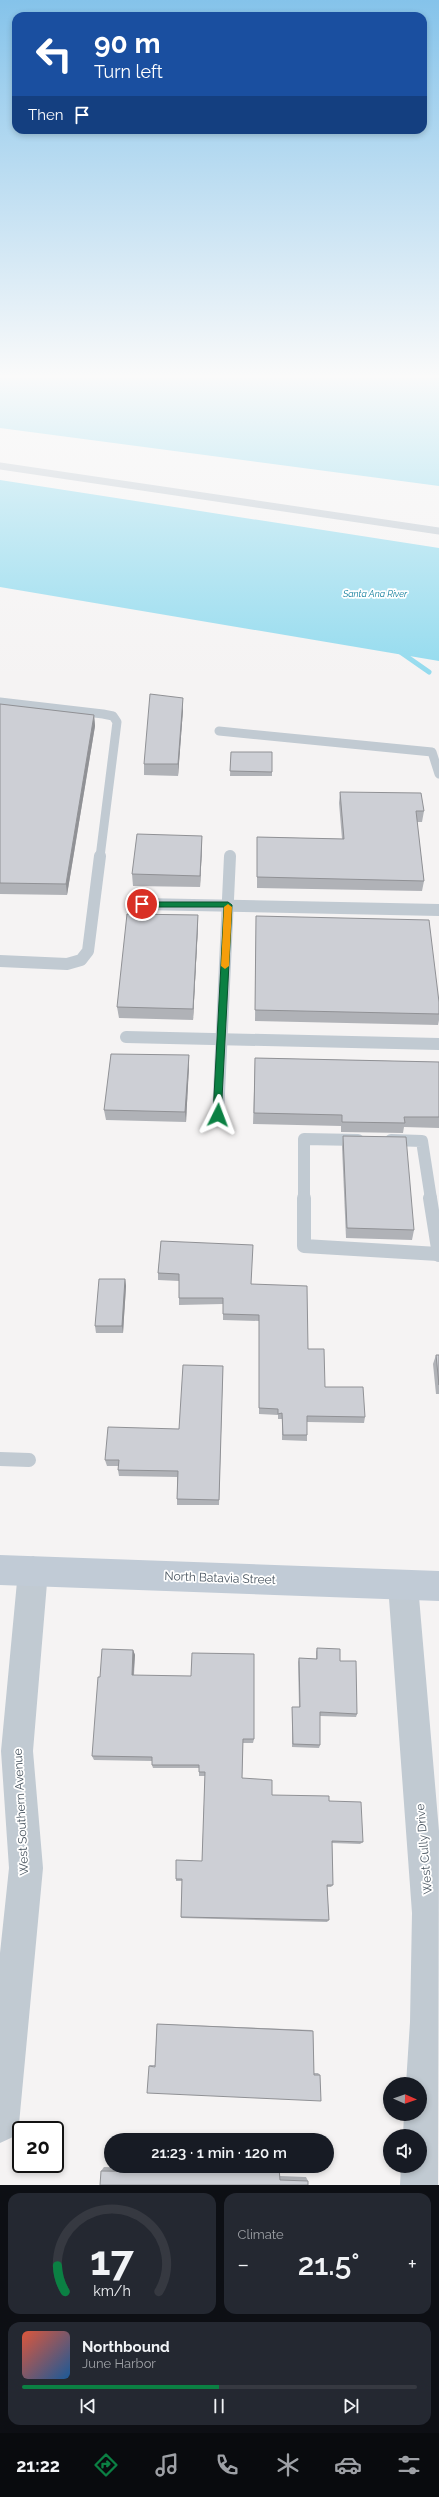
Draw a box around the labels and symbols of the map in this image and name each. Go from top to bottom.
water label: Santa Ana River [342,589,408,599]
pin [125,887,159,921]
position arrow [197,1094,239,1136]
street label: North Batavia Street [164,1569,276,1587]
street label: West Southern Avenue [11,1748,31,1876]
street label: West Cully Drive [413,1803,435,1895]
north arrow [383,2077,427,2121]
speed limit sign: 20 [12,2121,64,2173]

